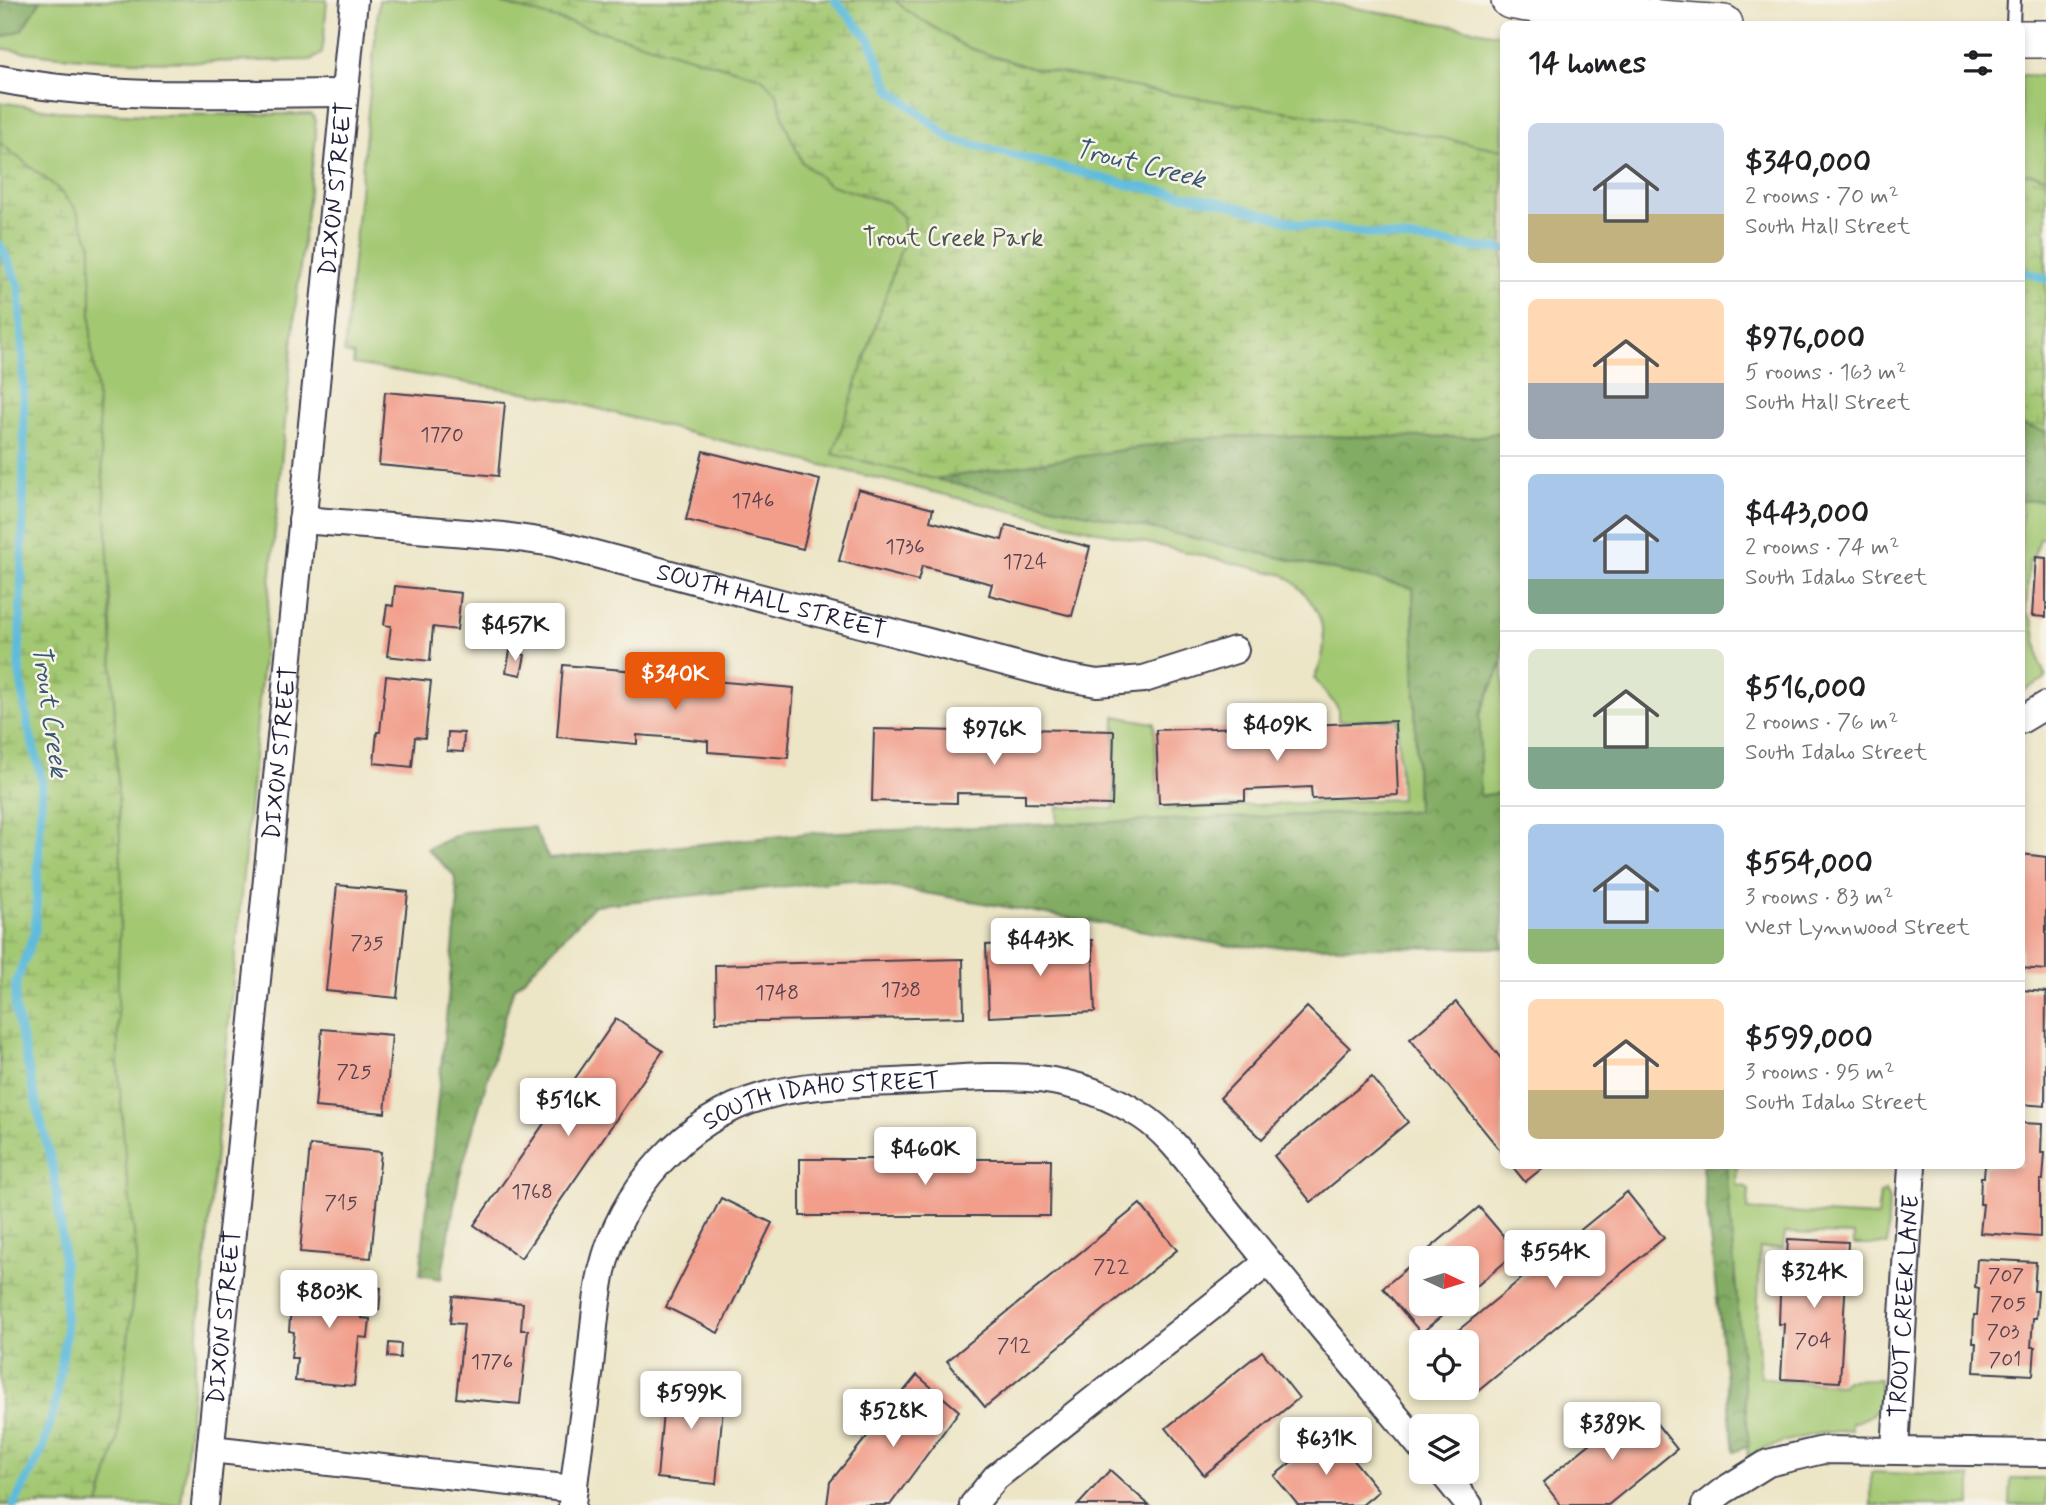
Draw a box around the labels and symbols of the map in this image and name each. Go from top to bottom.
street label: DIXON STREET [313,100,361,277]
water label: Trout Creek [1071,132,1210,198]
park label: Trout Creek Park [863,223,1043,254]
house number: 1770 [420,421,464,449]
house number: 1746 [731,487,775,515]
house number: 1736 [885,533,925,561]
house number: 1724 [1003,548,1047,576]
street label: SOUTH HALL STREET [653,557,889,647]
pin: $457K [466,604,564,663]
water label: Trout Creek [23,643,75,781]
pin: $340K [626,652,724,712]
street label: DIXON STREET [257,664,305,841]
pin: $409K [1228,704,1326,763]
pin: $976K [945,708,1043,767]
pin: $443K [991,918,1089,978]
house number: 735 [350,929,384,957]
house number: 1738 [881,976,921,1004]
house number: 1748 [755,979,799,1007]
house number: 725 [336,1058,372,1086]
street label: SOUTH IDAHO STREET [697,1065,941,1138]
pin: $516K [519,1078,617,1138]
pin: $460K [876,1128,974,1187]
house number: 1768 [511,1178,553,1206]
house number: 715 [324,1189,358,1217]
street label: TROUT CREEK LANE [1883,1194,1927,1419]
street label: DIXON STREET [201,1229,249,1406]
pin: $554K [1506,1230,1604,1290]
north arrow [1409,1246,1479,1316]
pin: $324K [1765,1250,1863,1310]
house number: 722 [1093,1253,1129,1281]
house number: 707 [1988,1262,2024,1290]
pin: $803K [280,1270,378,1330]
house number: 705 [1990,1290,2026,1318]
house number: 703 [1986,1318,2020,1346]
house number: 704 [1794,1327,1832,1355]
house number: 712 [997,1332,1031,1360]
house number: 701 [1989,1346,2021,1374]
house number: 1776 [471,1348,513,1376]
pin: $599K [642,1372,740,1431]
pin: $528K [844,1390,942,1449]
pin: $389K [1563,1402,1661,1462]
pin: $631K [1277,1418,1375,1477]

